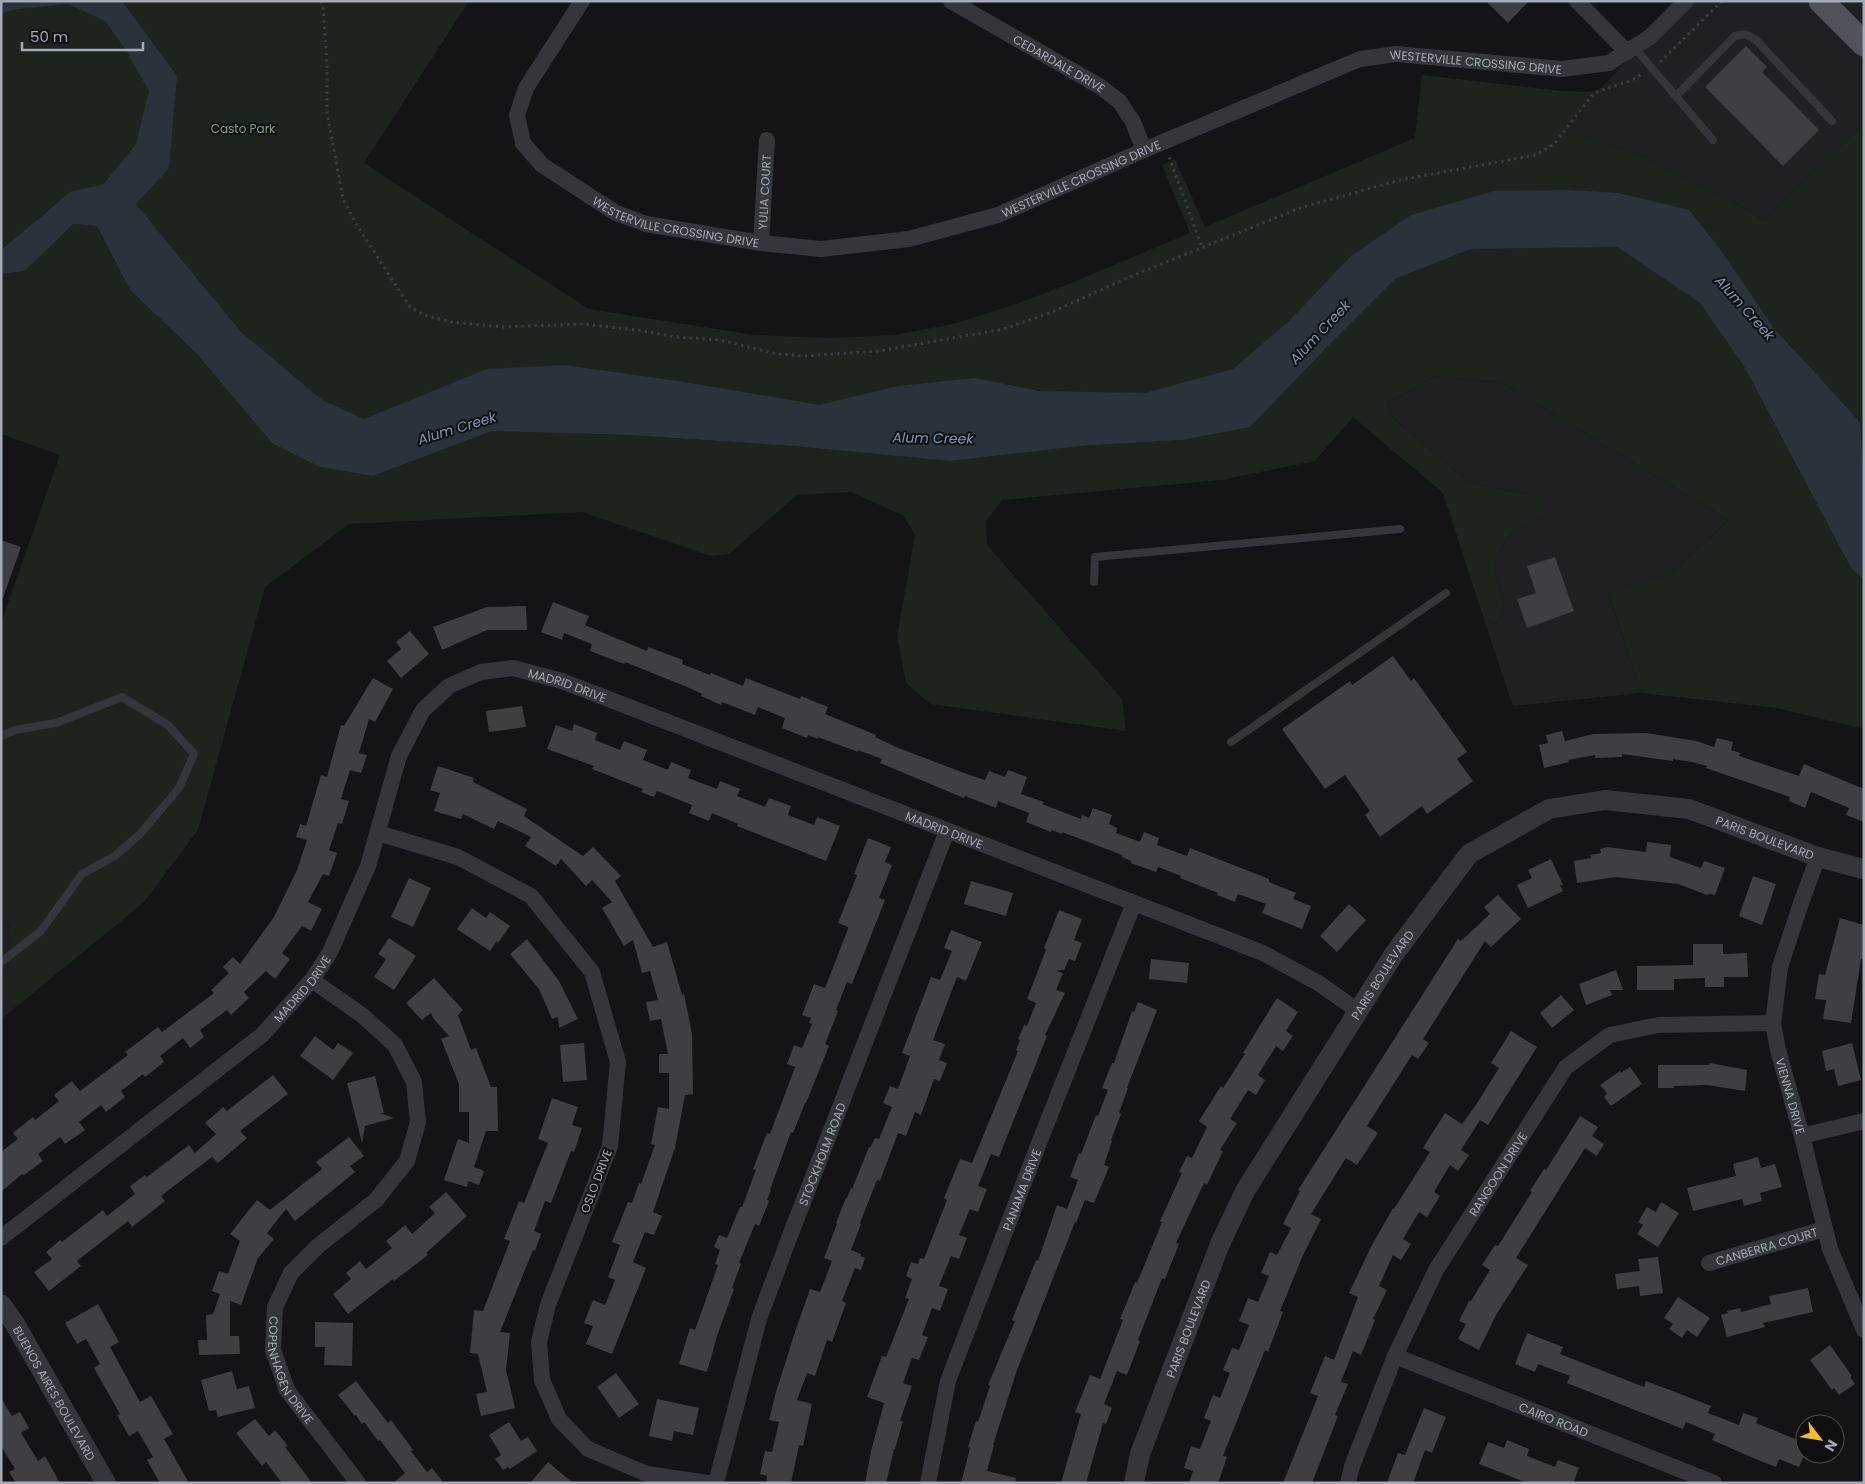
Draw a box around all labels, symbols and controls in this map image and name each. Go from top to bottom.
scale bar [22,20,144,52]
text: 50 m [30,26,68,47]
street label: CEDARDALE DRIVE [1010,30,1109,96]
street label: WESTERVILLE CROSSING DRIVE [1389,45,1563,77]
park label: Casto Park [211,120,276,137]
street label: WESTERVILLE CROSSING DRIVE [998,135,1163,221]
street label: YULIA COURT [753,154,775,230]
street label: WESTERVILLE CROSSING DRIVE [589,192,760,251]
water label: Alum Creek [1710,270,1780,345]
water label: Alum Creek [1284,295,1355,369]
water label: Alum Creek [414,406,499,450]
water label: Alum Creek [891,427,974,449]
street label: MADRID DRIVE [526,664,609,706]
street label: MADRID DRIVE [903,807,986,852]
street label: PARIS BOULEVARD [1713,811,1817,863]
street label: PARIS BOULEVARD [1346,926,1418,1023]
street label: MADRID DRIVE [269,952,334,1026]
street label: VIENNA DRIVE [1772,1056,1810,1136]
street label: STOCKHOLM ROAD [794,1100,849,1208]
street label: RANGOON DRIVE [1464,1129,1531,1219]
street label: PANAMA DRIVE [998,1146,1045,1233]
street label: OSLO DRIVE [576,1147,616,1215]
street label: CANBERRA COURT [1713,1223,1820,1269]
street label: PARIS BOULEVARD [1161,1277,1214,1380]
street label: COPENHAGEN DRIVE [264,1316,318,1427]
street label: BUENOS AIRES BOULEVARD [9,1323,100,1464]
street label: CAIRO ROAD [1517,1398,1591,1441]
north arrow [1795,1414,1845,1464]
text: N [1820,1436,1842,1455]

